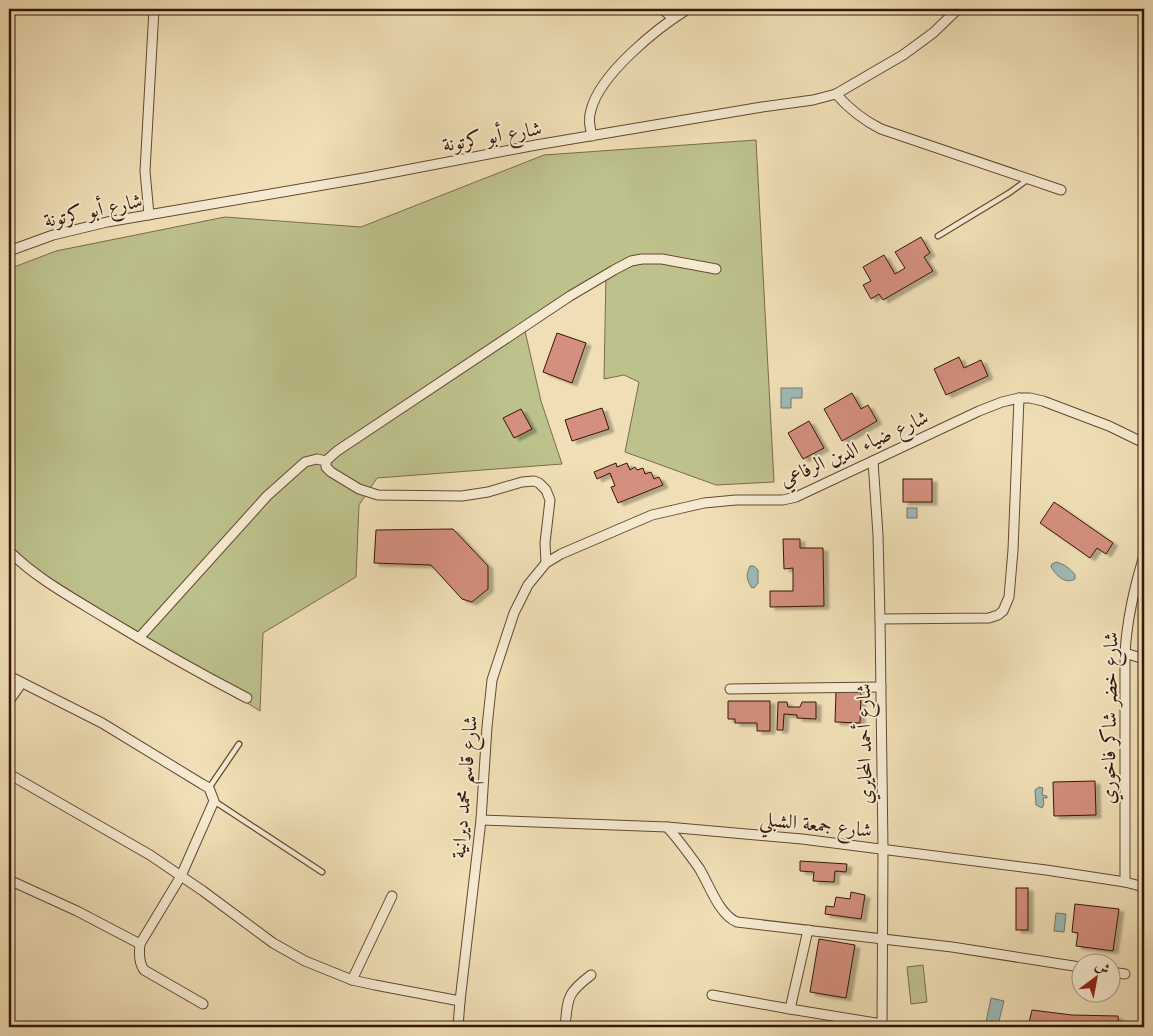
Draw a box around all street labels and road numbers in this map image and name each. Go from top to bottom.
street label: شارع أبو كرتونة [440,114,544,162]
street label: شارع أبو كرتونة [41,186,146,238]
street label: شارع ضياء الدين الرفاعي [777,407,934,497]
street label: شارع خضر شاكر فاخوري [1097,632,1129,805]
street label: شارع أحمد المحايري [849,683,883,805]
street label: شارع قاسم محمد ديرانية [450,715,490,860]
street label: شارع جمعة الشبلي [758,810,873,850]

